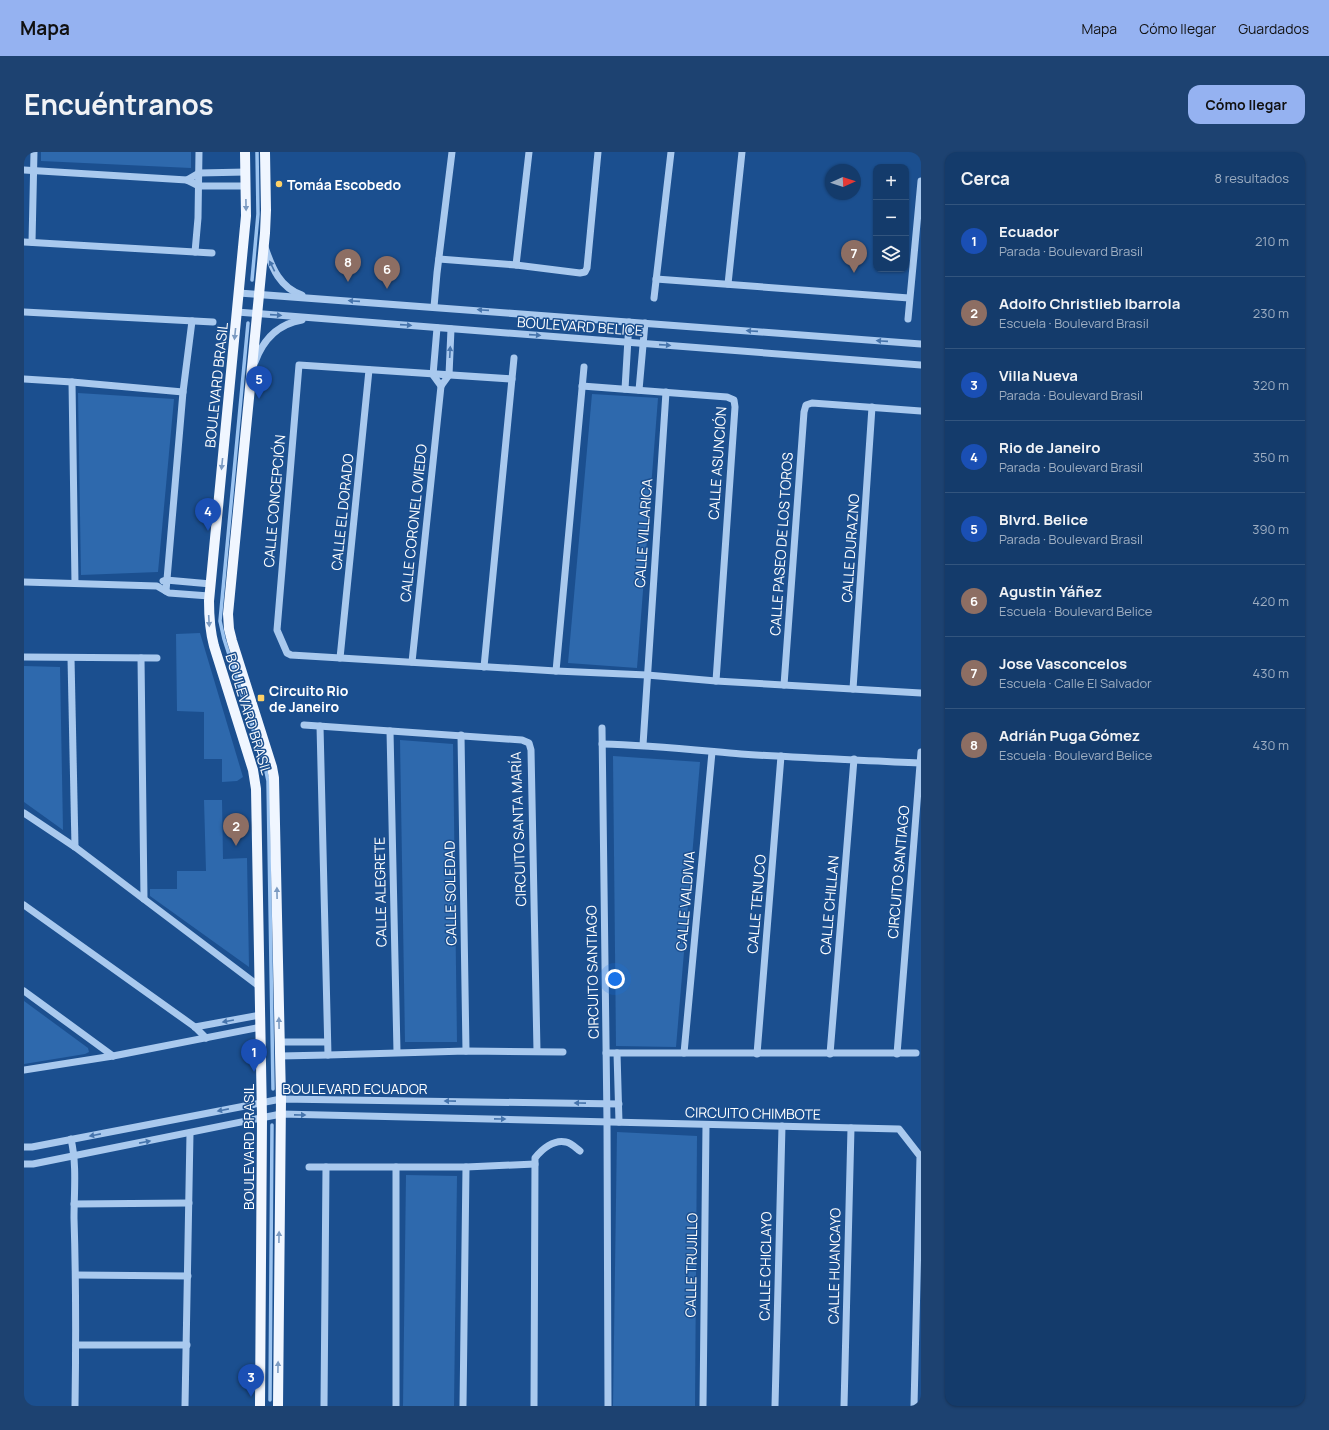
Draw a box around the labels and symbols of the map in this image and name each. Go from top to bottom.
north arrow [825,164,861,200]
place label: Tomáa Escobedo [287,175,401,194]
marker: Tomáa Escobedo [274,179,284,189]
one-way arrow [243,199,249,212]
pin: 7 [841,240,867,273]
pin: 8 [335,249,361,282]
pin: 6 [374,256,400,289]
one-way arrow [269,261,275,272]
one-way arrow [348,298,360,305]
one-way arrow [477,307,489,314]
one-way arrow [270,312,282,319]
street label: BOULEVARD BELICE [516,312,644,340]
street label: BOULEVARD BRASIL [200,321,232,449]
one-way arrow [400,322,412,329]
one-way arrow [232,328,238,340]
one-way arrow [746,328,759,335]
one-way arrow [529,332,541,339]
one-way arrow [876,338,888,345]
one-way arrow [659,342,671,349]
one-way arrow [447,345,453,358]
pin: 5 [246,366,272,399]
street label: CALLE ASUNCIÓN [704,406,730,520]
street label: CALLE CONCEPCIÓN [259,434,289,568]
street label: CALLE CORONEL OVIEDO [395,443,431,603]
street label: CALLE PASEO DE LOS TOROS [765,451,797,636]
street label: CALLE EL DORADO [326,452,358,572]
one-way arrow [219,458,226,470]
street label: CALLE VILLARICA [630,478,656,588]
street label: CALLE DURAZNO [837,493,863,603]
pin: 4 [195,498,221,531]
one-way arrow [206,615,213,627]
street label: BOULEVARD BRASIL [221,651,277,777]
place label: Circuito Rio de Janeiro [269,681,349,716]
marker: Circuito Rio de Janeiro [256,693,266,703]
street label: CIRCUITO SANTA MARÍA [506,751,530,907]
street label: CIRCUITO SANTIAGO [883,805,913,939]
pin: 2 [223,813,249,846]
street label: CALLE ALEGRETE [370,837,390,947]
street label: CALLE SOLEDAD [440,840,460,946]
street label: CALLE VALDIVIA [671,850,699,952]
street label: CALLE TENUCO [742,854,770,954]
street label: CALLE CHILLAN [815,855,843,955]
one-way arrow [274,886,280,899]
street label: CIRCUITO SANTIAGO [581,905,603,1039]
your location [605,969,625,989]
one-way arrow [276,1016,282,1029]
one-way arrow [222,1018,234,1024]
pin: 1 [241,1039,267,1072]
street label: BOULEVARD ECUADOR [282,1079,428,1098]
street label: BOULEVARD BRASIL [239,1084,258,1210]
one-way arrow [443,1098,456,1104]
one-way arrow [573,1100,586,1106]
street label: CIRCUITO CHIMBOTE [685,1102,821,1124]
one-way arrow [216,1107,229,1113]
one-way arrow [294,1111,306,1118]
one-way arrow [494,1116,507,1122]
one-way arrow [89,1132,101,1138]
one-way arrow [139,1139,151,1145]
street label: CALLE HUANCAYO [823,1208,845,1324]
street label: CALLE CHICLAYO [755,1211,775,1321]
street label: CALLE TRUJILLO [681,1213,701,1317]
one-way arrow [276,1230,282,1243]
one-way arrow [275,1360,281,1373]
pin: 3 [238,1364,264,1397]

